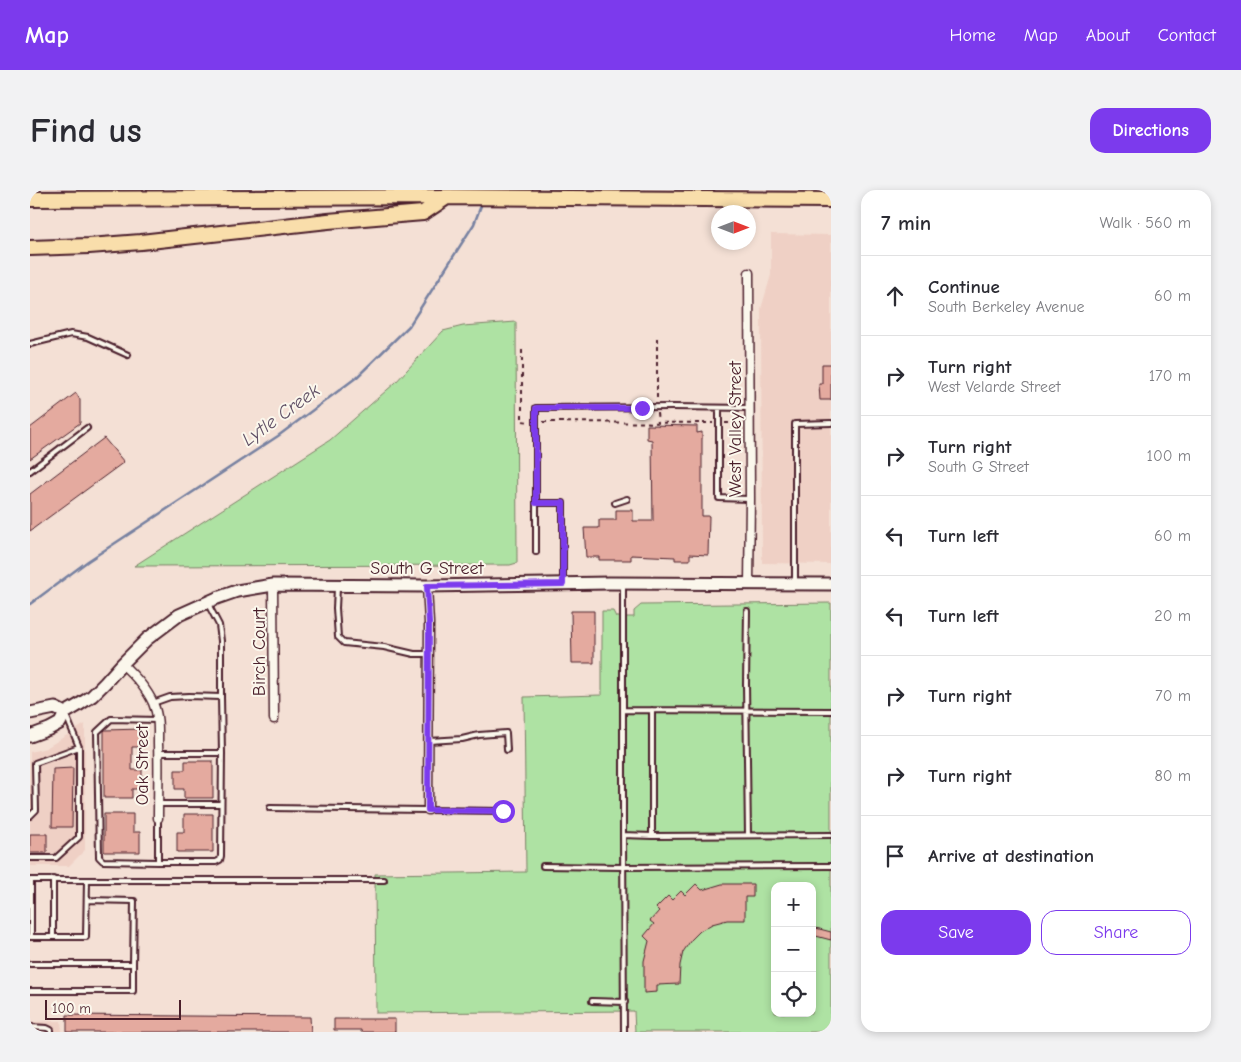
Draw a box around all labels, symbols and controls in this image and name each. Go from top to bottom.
text: Map [25,21,69,49]
text: Home [949,25,996,46]
text: Map [1024,25,1058,46]
text: About [1086,25,1130,46]
text: Contact [1158,25,1216,46]
button: Directions [1090,108,1211,153]
text: Find us [30,110,142,151]
north arrow [711,205,756,250]
text: 7 min [881,211,931,235]
text: Walk · 560 m [1100,214,1191,232]
text: Continue [928,276,1000,298]
icon: ahead [881,282,909,310]
text: 60 m [1154,287,1191,305]
text: South Berkeley Avenue [928,298,1084,316]
text: Turn right [928,356,1012,378]
street label: West Valley Street [725,360,746,497]
icon: right [881,362,909,390]
text: 170 m [1149,367,1191,385]
text: West Velarde Street [928,378,1061,396]
water label: Lytle Creek [238,379,325,451]
route end [631,397,654,420]
text: Turn right [928,436,1012,458]
icon: right [881,442,909,470]
text: 100 m [1147,447,1191,465]
text: South G Street [928,458,1029,476]
icon: left [881,522,909,550]
text: Turn left [928,525,999,547]
text: 60 m [1154,527,1191,545]
street label: South G Street [370,558,485,579]
icon: left [881,602,909,630]
text: Turn left [928,605,999,627]
street label: Birch Court [249,607,270,696]
text: 20 m [1154,607,1191,625]
icon: right [881,682,909,710]
text: Turn right [928,685,1012,707]
text: 70 m [1155,687,1191,705]
street label: Oak Street [132,724,153,805]
icon: right [881,762,909,790]
text: Turn right [928,765,1012,787]
text: 80 m [1154,767,1191,785]
route start [492,800,515,823]
icon: arrive [881,842,909,870]
text: Arrive at destination [928,845,1094,867]
map controls [771,882,816,1017]
button: + [771,882,816,927]
button: Save [881,910,1031,955]
button: Share [1041,910,1191,955]
button: − [771,927,816,972]
button: locate [771,972,816,1017]
scale bar [45,997,181,1020]
text: 100 m [52,1000,91,1017]

